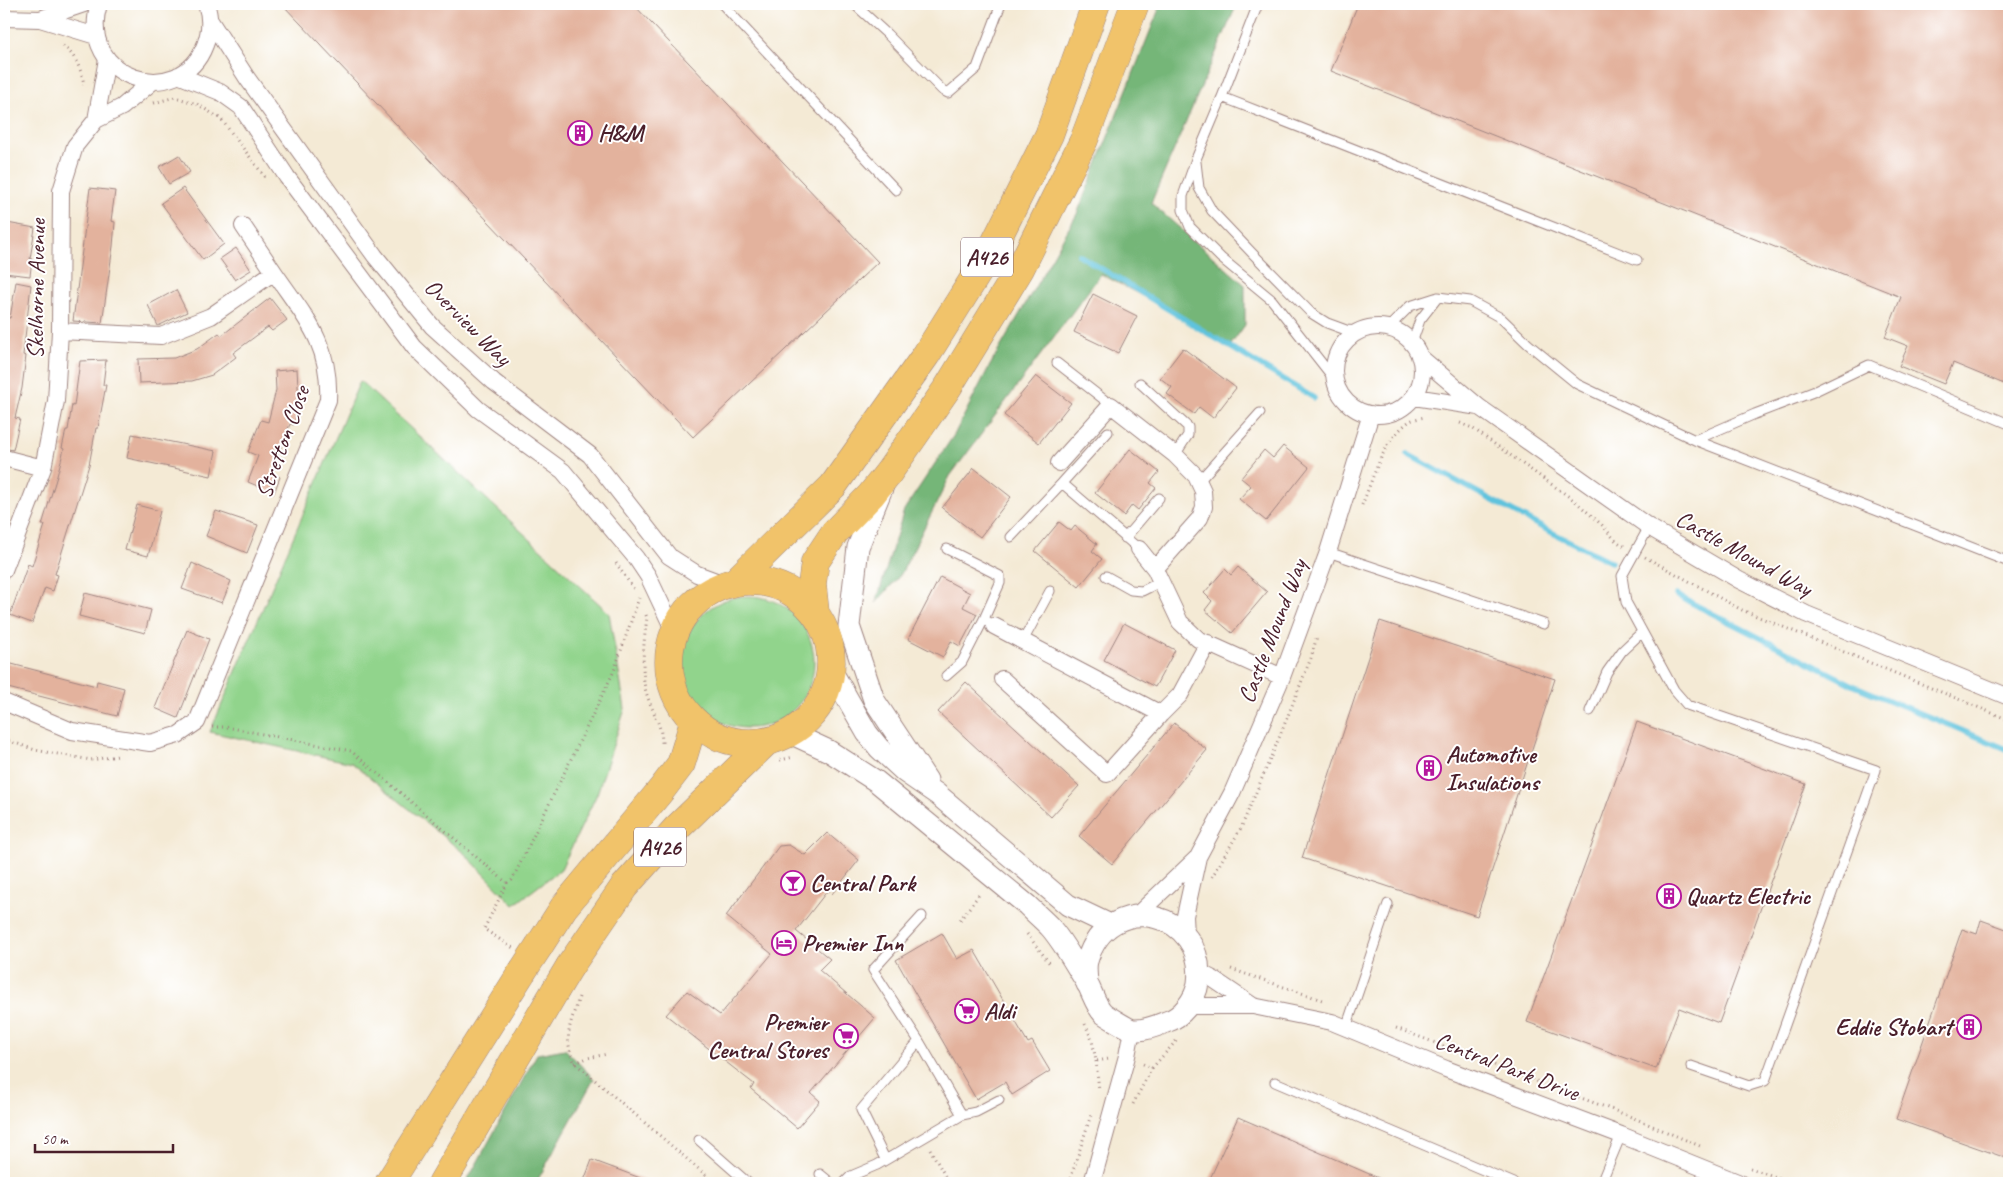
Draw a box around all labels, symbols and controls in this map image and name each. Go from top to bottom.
place label: H&M [598,118,646,148]
building icon: H&M [567,120,593,146]
street label: Skelhorne Avenue [20,216,52,359]
road number: A426 [961,238,1013,276]
street label: Overview Way [418,272,519,373]
street label: Stretton Close [248,380,317,502]
street label: Castle Mound Way [1671,503,1819,604]
street label: Castle Mound Way [1231,553,1314,707]
place label: Automotive Insulations [1446,739,1541,797]
building icon: Automotive Insulations [1416,755,1442,781]
road number: A426 [634,828,686,866]
place label: Central Park [810,868,917,898]
bar icon: Central Park [780,870,806,896]
place label: Quartz Electric [1686,881,1812,911]
building icon: Quartz Electric [1656,883,1682,909]
place label: Premier Inn [802,928,904,958]
hotel icon: Premier Inn [771,930,797,956]
place label: Aldi [984,996,1018,1026]
supermarket icon: Aldi [954,998,980,1024]
place label: Premier Central Stores [707,1007,831,1065]
place label: Eddie Stobart [1835,1012,1956,1042]
building icon: Eddie Stobart [1956,1014,1982,1040]
supermarket icon: Premier Central Stores [833,1023,859,1049]
street label: Central Park Drive [1431,1025,1585,1108]
scale bar [35,1122,172,1154]
text: 50 m [42,1130,69,1149]

